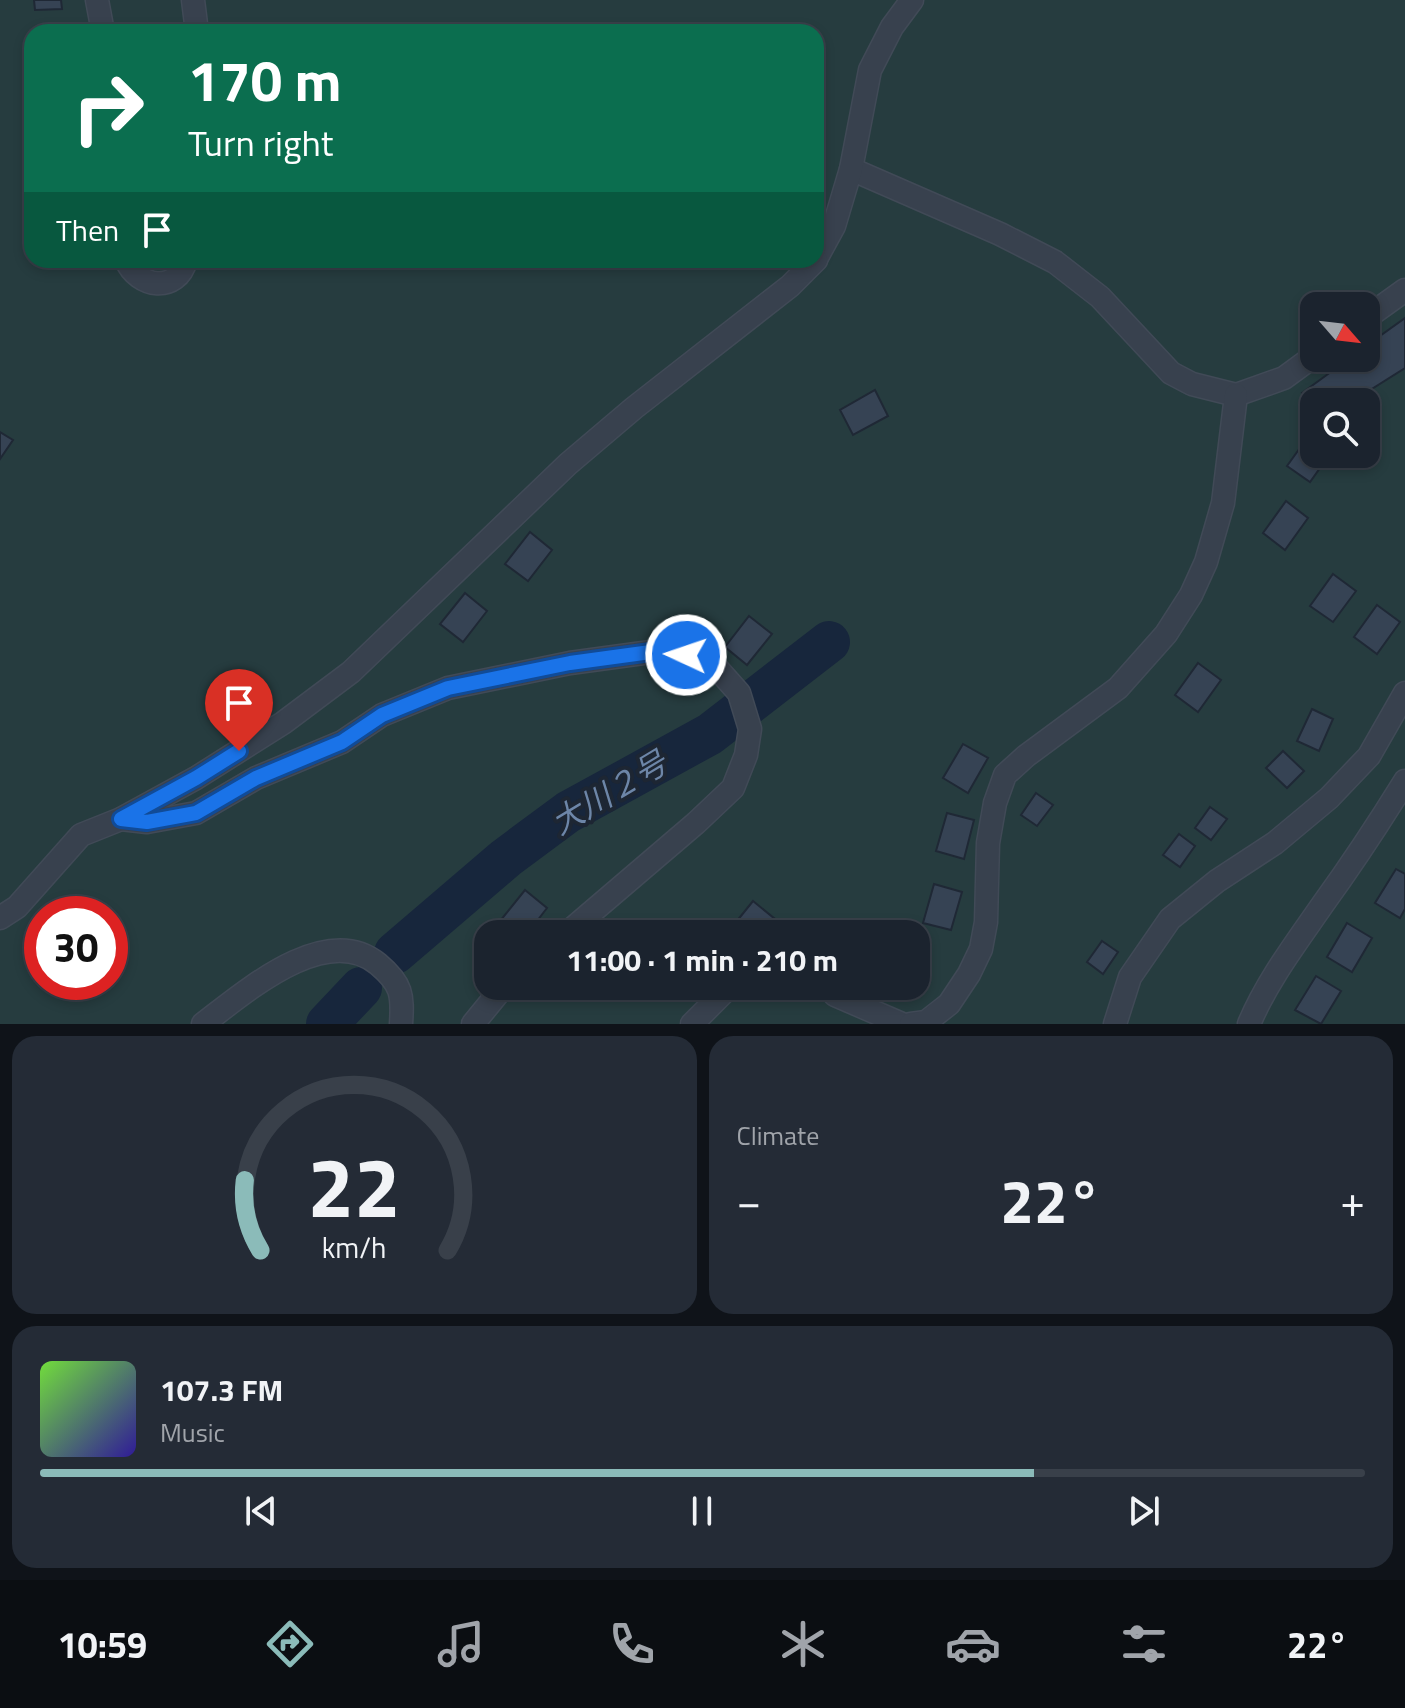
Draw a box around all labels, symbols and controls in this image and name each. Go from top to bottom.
text: 170 m [188,38,341,123]
icon: right [56,56,160,160]
text: Turn right [188,115,333,170]
text: Then [56,207,119,253]
icon: arrive [135,208,179,252]
north arrow [1300,292,1380,372]
map controls [1300,292,1380,468]
button: search [1300,388,1380,468]
position arrow [644,613,728,697]
pin [205,669,273,751]
icon: arrive [217,681,261,725]
water label: 大川２号 [541,738,677,846]
speed limit sign: 30 [24,896,128,1000]
text: 11:00 · 1 min · 210 m [566,937,838,983]
text: Climate [737,1116,819,1155]
text: 22 [308,1123,401,1249]
text: 22° [1000,1155,1101,1246]
text: − [737,1167,761,1234]
text: + [1340,1167,1365,1234]
text: km/h [322,1226,387,1269]
text: 107.3 FM [160,1367,283,1413]
text: Music [160,1413,225,1452]
icon: previous [239,1489,283,1533]
icon: pause [680,1489,724,1533]
icon: next [1122,1489,1166,1533]
icon: directions [262,1616,318,1672]
icon: music [433,1616,489,1672]
icon: phone [604,1616,660,1672]
icon: climate [775,1616,831,1672]
icon: car [945,1616,1001,1672]
icon: filters [1116,1616,1172,1672]
text: 10:59 [57,1617,147,1672]
text: 22° [1287,1617,1348,1672]

